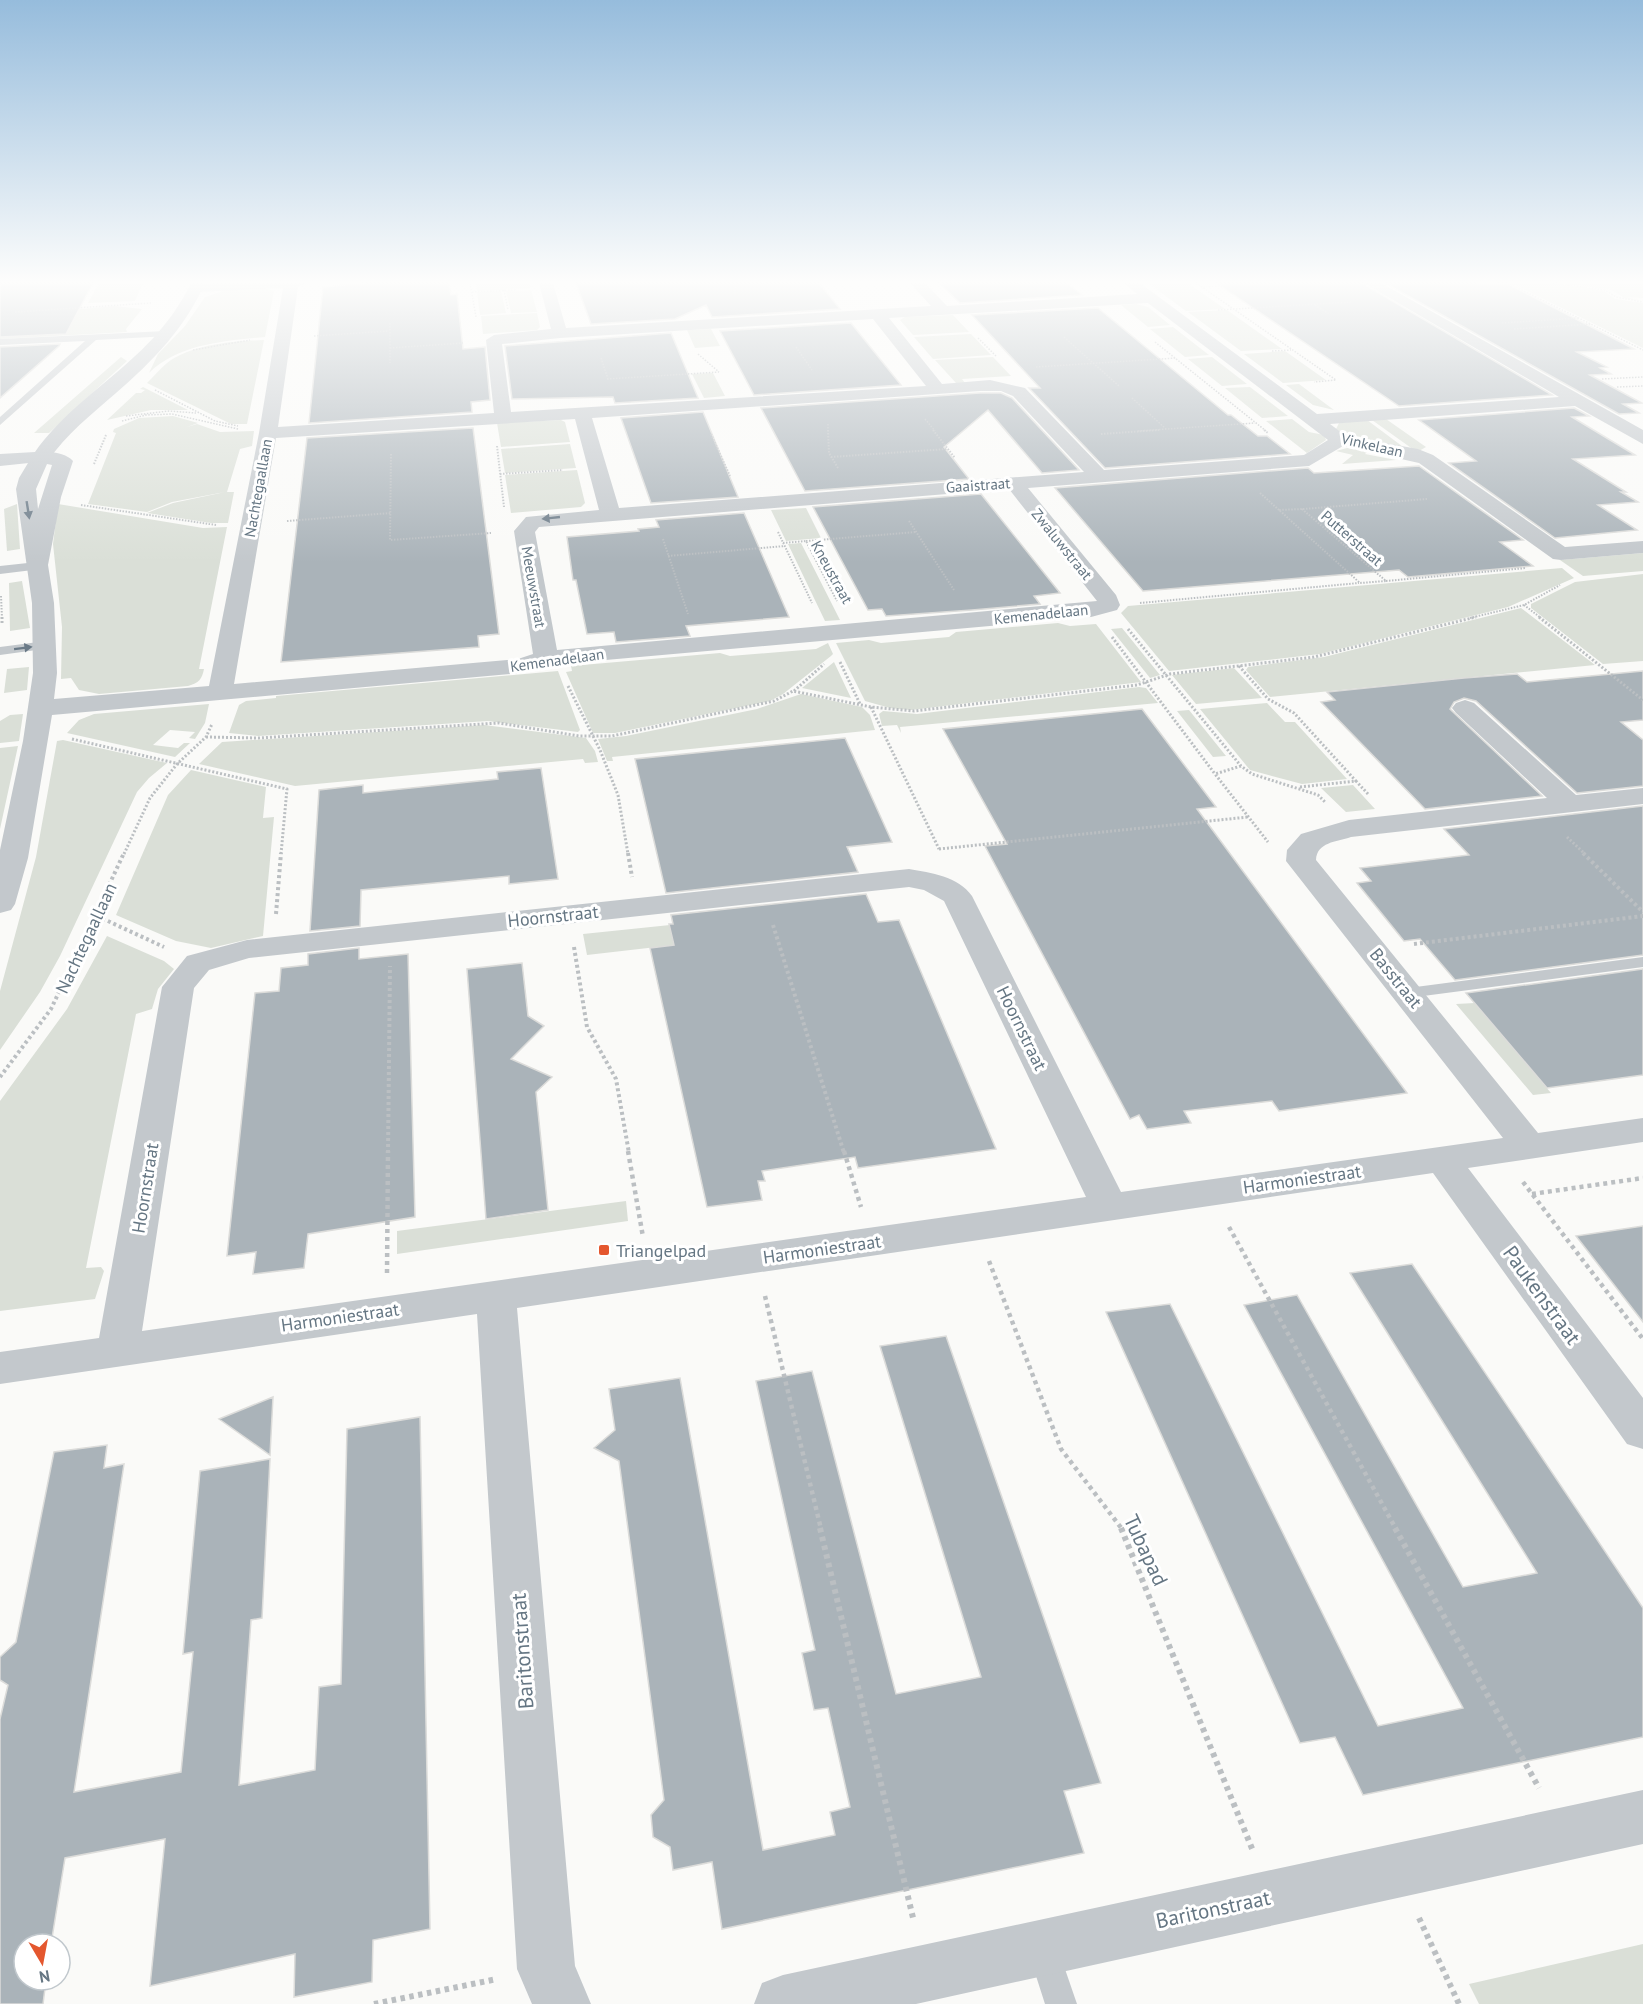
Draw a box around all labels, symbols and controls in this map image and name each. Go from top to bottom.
street label: Vinkelaan [1338,428,1405,461]
street label: Nachtegaallaan [240,437,276,539]
street label: Gaaistraat [945,473,1011,497]
one-way arrow [24,500,33,519]
street label: Zwaluwstraat [1028,505,1096,583]
street label: Putterstraat [1317,506,1387,570]
one-way arrow [542,513,561,522]
street label: Kneustraat [807,537,857,607]
street label: Meeuwstraat [517,545,551,629]
street label: Kemenadelaan [993,600,1089,628]
one-way arrow [14,643,33,653]
street label: Kemenadelaan [509,644,605,676]
street label: Nachtegaallaan [50,879,122,997]
street label: Hoornstraat [506,900,600,932]
street label: Basstraat [1365,943,1427,1013]
street label: Hoornstraat [992,982,1052,1074]
street label: Hoornstraat [127,1141,163,1235]
street label: Harmoniestraat [1241,1159,1363,1199]
street label: Harmoniestraat [761,1229,883,1269]
place label: Triangelpad [616,1239,706,1262]
street label: Paukenstraat [1497,1240,1587,1350]
marker: Triangelpad [597,1243,611,1257]
street label: Harmoniestraat [279,1297,401,1337]
street label: Tubapad [1118,1510,1174,1590]
street label: Baritonstraat [504,1592,540,1710]
street label: Baritonstraat [1153,1884,1273,1934]
north arrow [12,1932,72,1992]
text: N [38,1966,52,1988]

